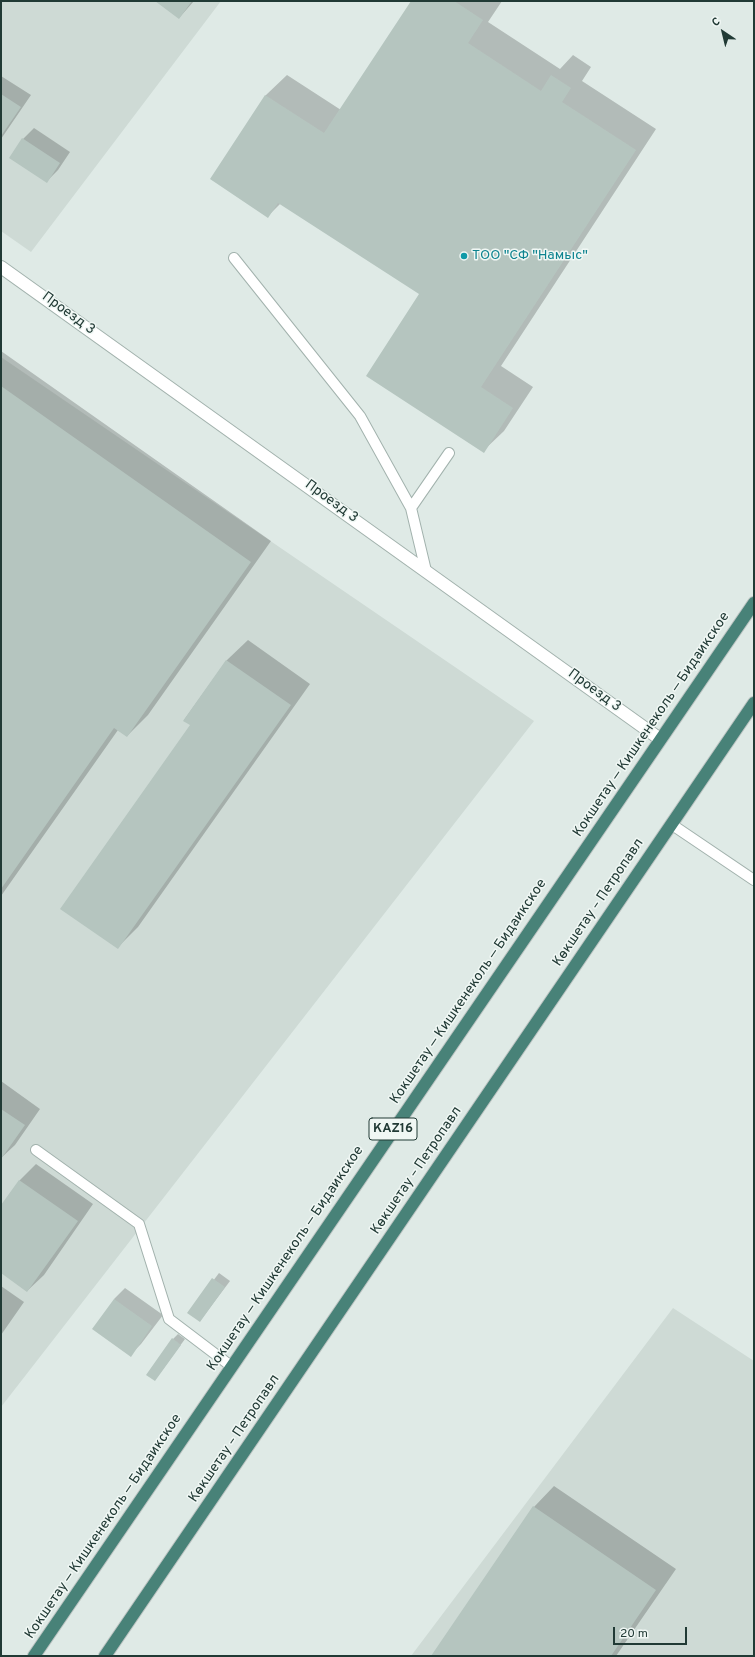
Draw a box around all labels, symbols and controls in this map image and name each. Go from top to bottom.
north arrow [703,12,743,52]
text: С [709,14,723,30]
place label: ТОО "СФ "Намыс" [472,248,588,264]
marker: ТОО "СФ "Намыс" [459,251,469,261]
street label: Проезд 3 [38,289,98,339]
street label: Проезд 3 [301,477,361,527]
street label: Кокшетау — Кишкенеколь — Бидаикское [570,609,734,841]
street label: Проезд 3 [564,666,624,716]
street label: Көкшетау – Петропавл [550,836,648,970]
street label: Кокшетау — Кишкенеколь — Бидаикское [387,876,551,1108]
street label: Көкшетау – Петропавл [368,1104,466,1238]
road number: KAZ16 [369,1118,417,1140]
street label: Кокшетау — Кишкенеколь — Бидаикское [204,1143,368,1375]
street label: Көкшетау – Петропавл [186,1372,284,1506]
street label: Кокшетау — Кишкенеколь — Бидаикское [22,1411,186,1643]
scale bar [615,1619,689,1645]
text: 20 m [620,1626,648,1642]

